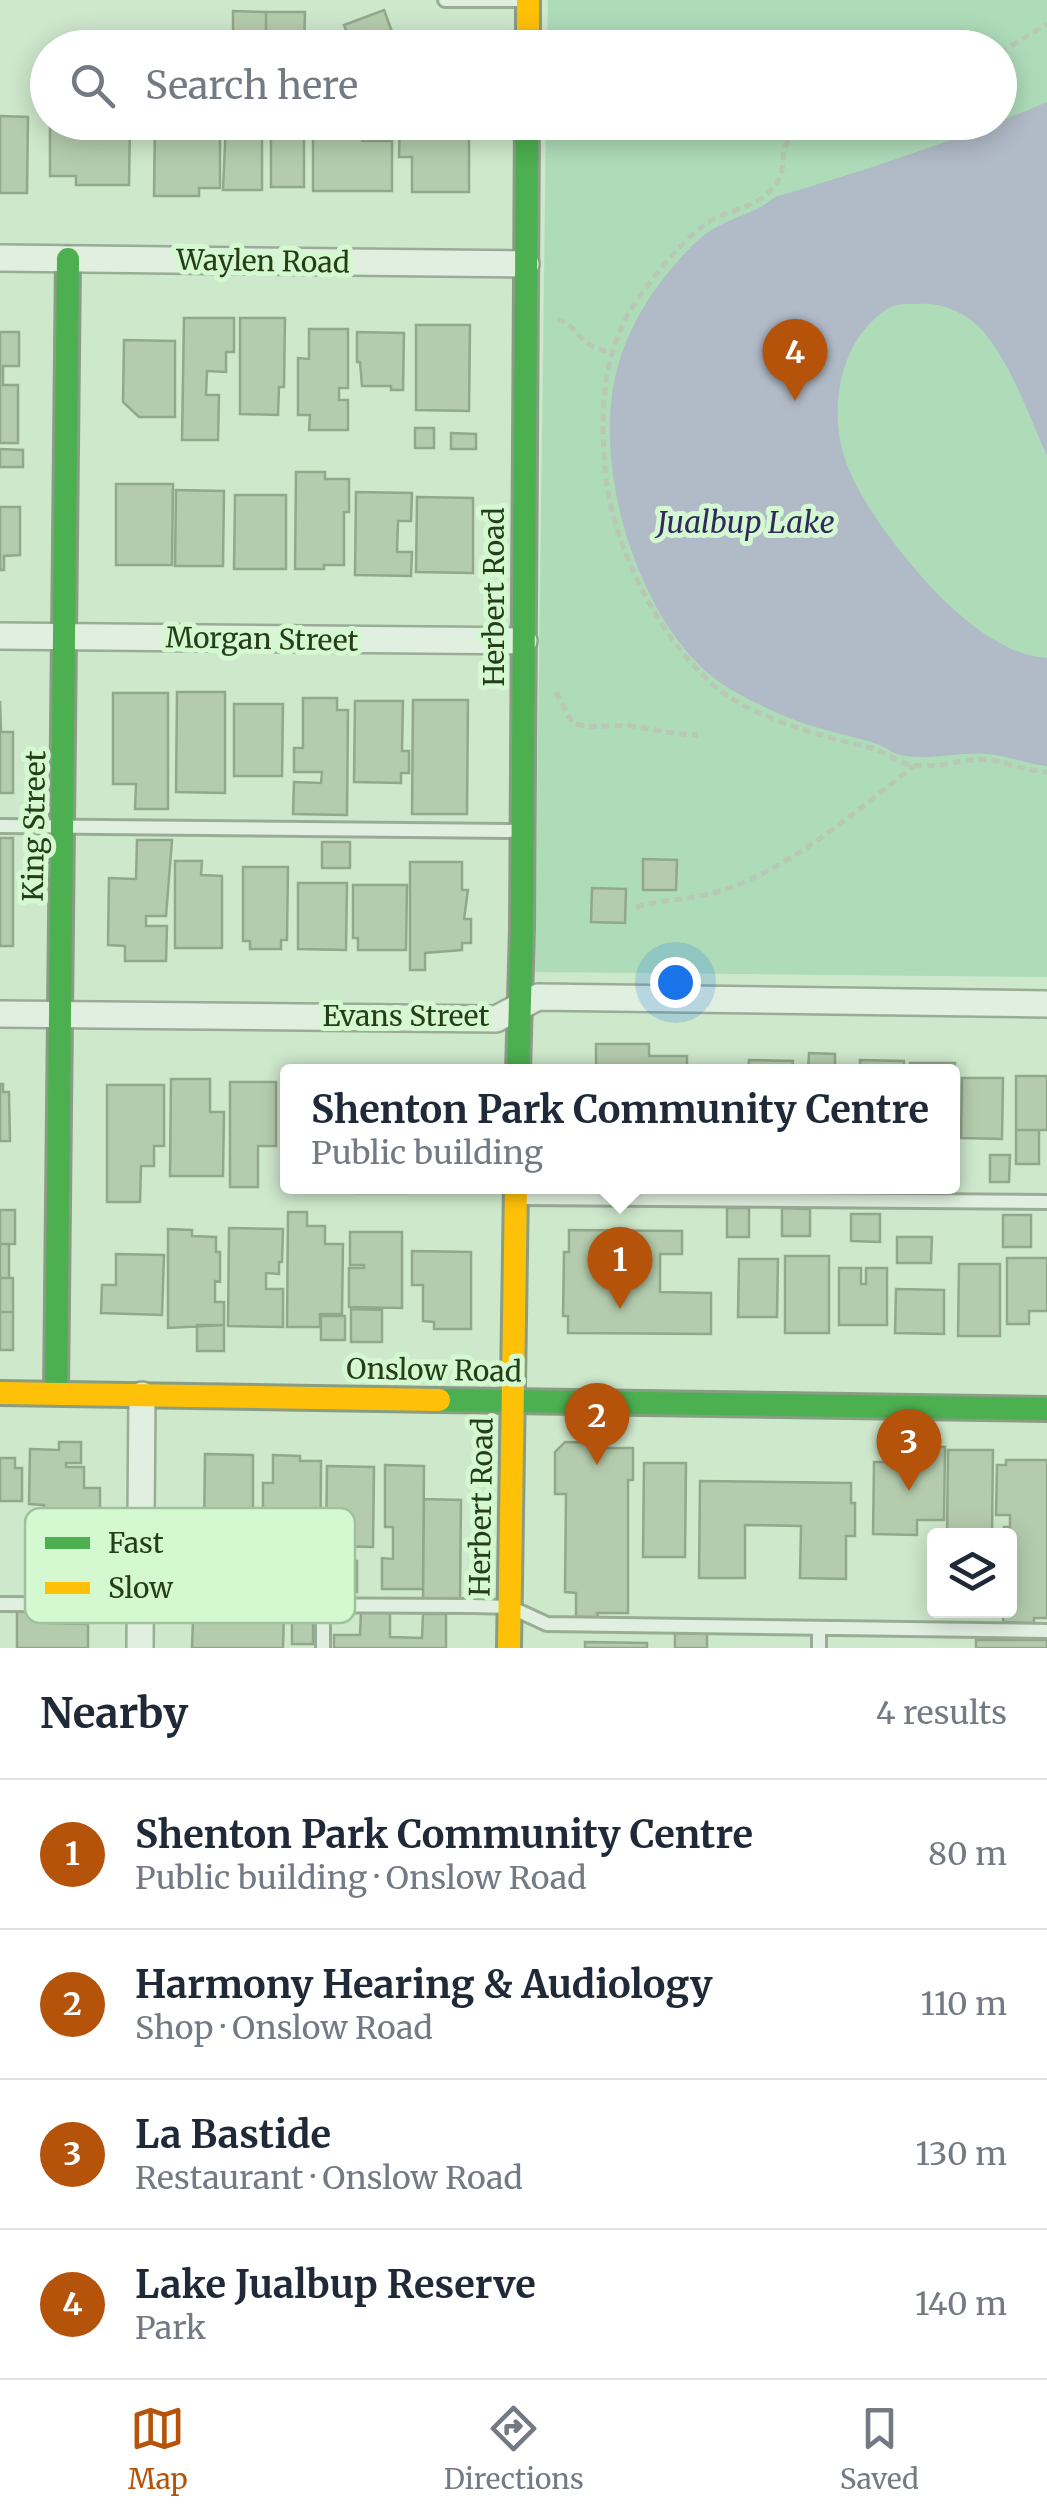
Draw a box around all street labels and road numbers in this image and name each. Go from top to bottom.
street label: Waylen Road [175,241,350,281]
street label: Herbert Road [476,507,512,687]
street label: Morgan Street [165,619,359,659]
street label: King Street [15,750,53,902]
street label: Evans Street [323,998,489,1034]
street label: Onslow Road [346,1350,522,1390]
street label: Herbert Road [461,1417,501,1597]

